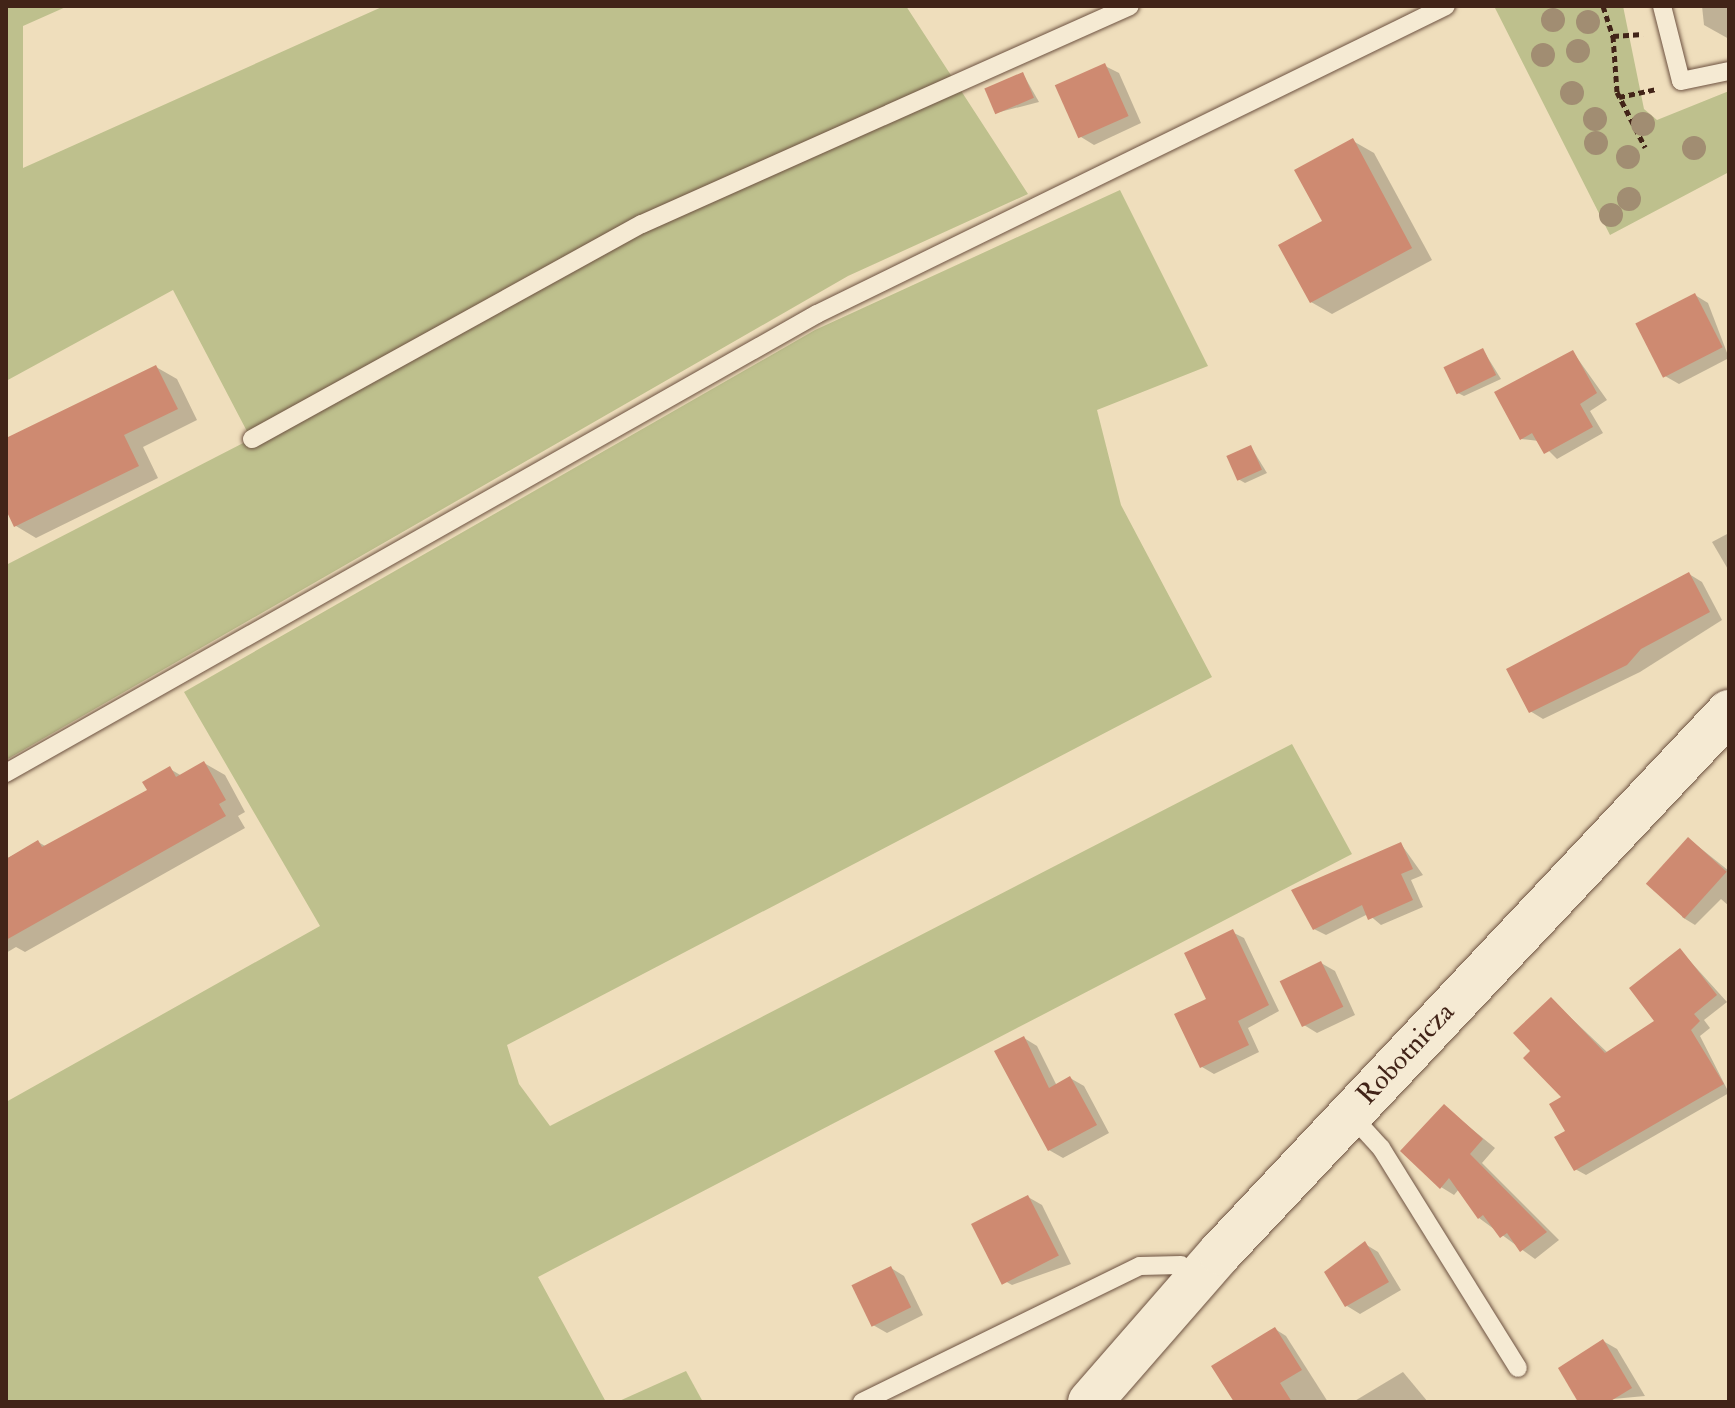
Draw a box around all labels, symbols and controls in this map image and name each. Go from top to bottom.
street label: Robotnicza [1350,996,1462,1112]

